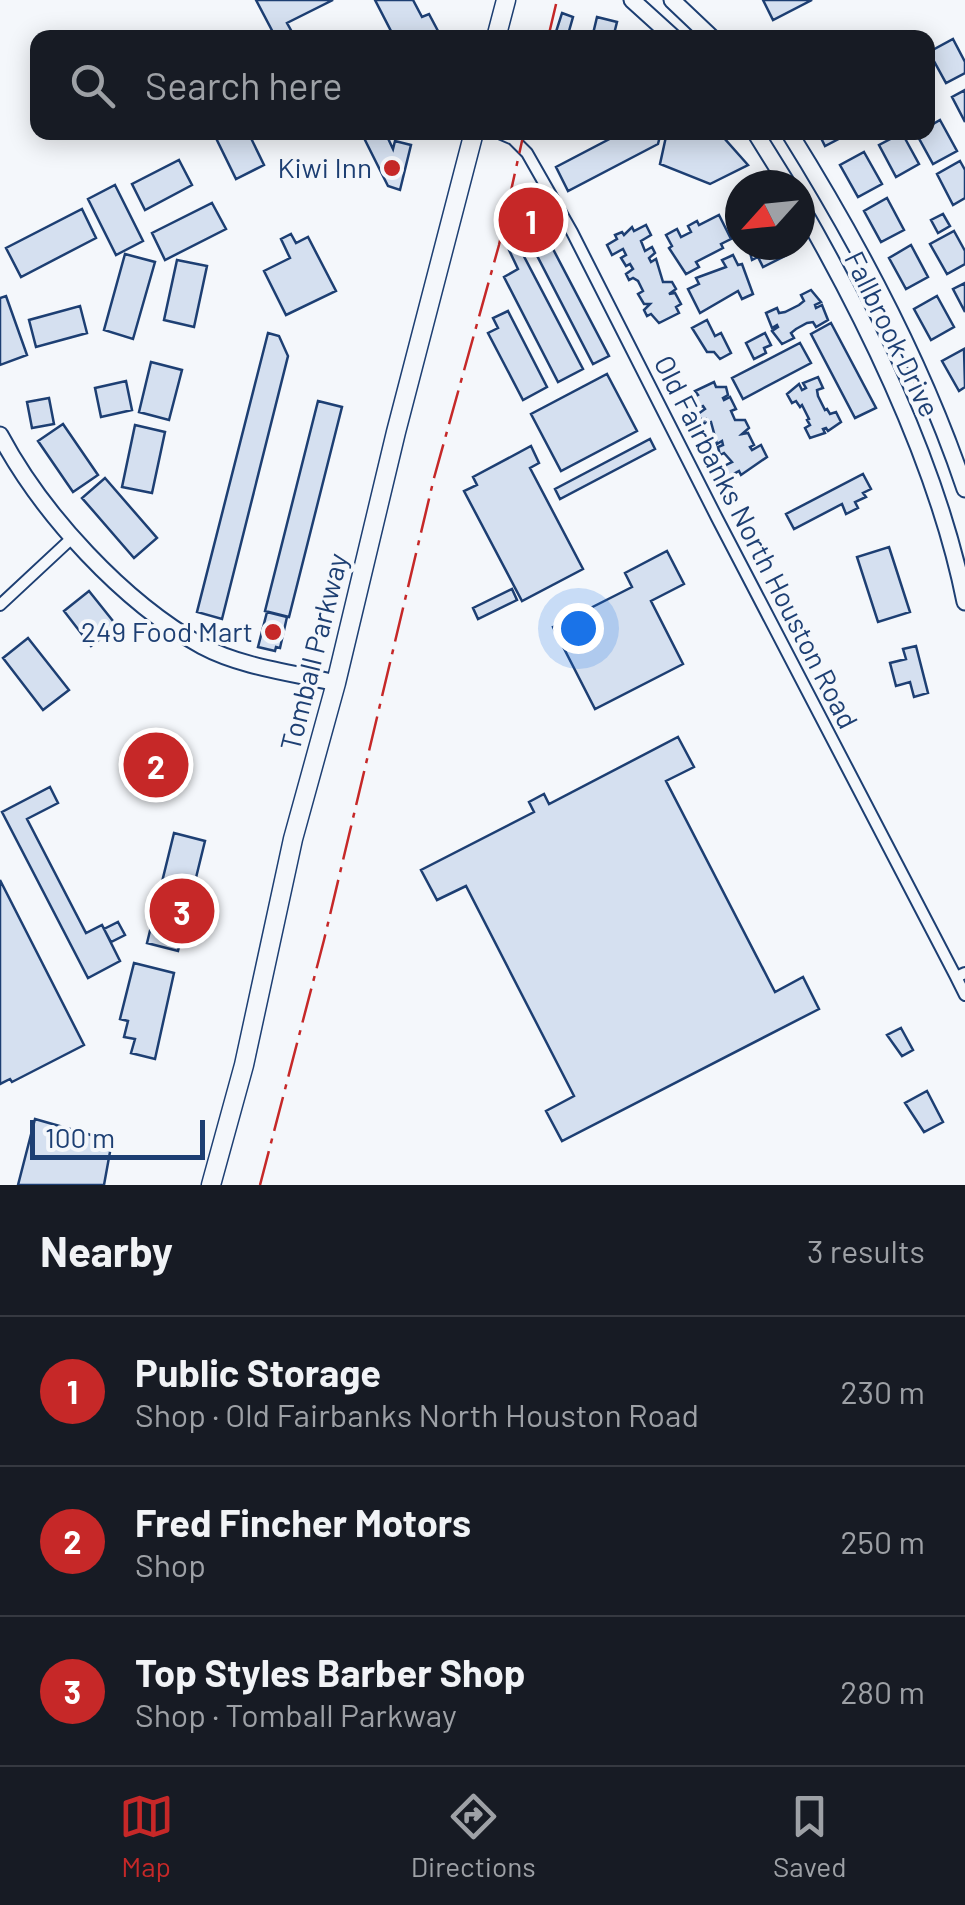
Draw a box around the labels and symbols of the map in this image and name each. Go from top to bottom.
place label: Kiwi Inn [277,150,372,184]
marker: Kiwi Inn [381,157,403,179]
north arrow [725,170,815,260]
pin: 1 [498,182,564,258]
street label: Fallbrook Drive [838,245,948,422]
street label: Old Fairbanks North Houston Road [648,349,866,734]
street label: Tomball Parkway [272,549,354,754]
your location [553,603,604,654]
place label: 249 Food Mart [81,614,253,648]
marker: 249 Food Mart [262,621,284,643]
pin: 2 [124,728,188,802]
pin: 3 [150,874,214,948]
scale bar [30,1115,205,1160]

